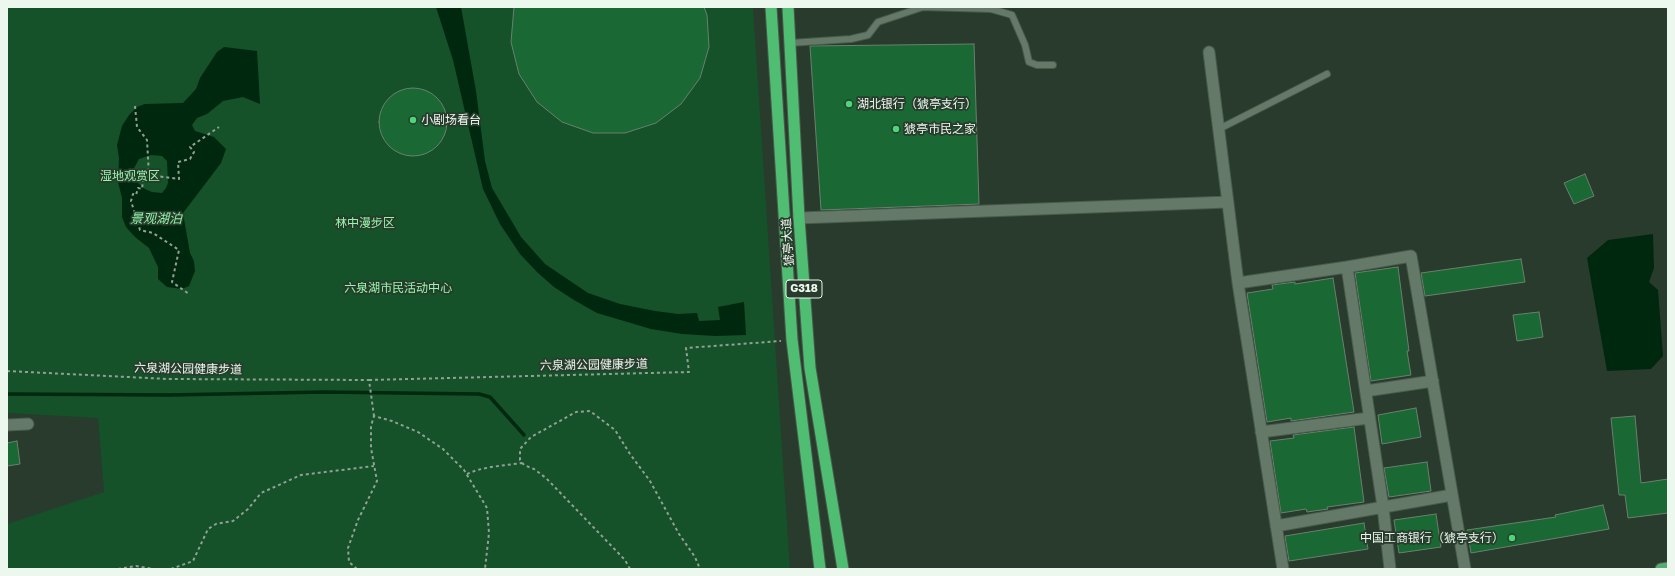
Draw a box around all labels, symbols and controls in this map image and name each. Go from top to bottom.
place label: 湖北银行（猇亭支行） [857,97,977,111]
marker: 湖北银行（猇亭支行） [844,99,854,109]
place label: 小剧场看台 [421,113,481,127]
marker: 小剧场看台 [408,115,418,125]
place label: 猇亭市民之家 [904,122,976,136]
marker: 猇亭市民之家 [891,124,901,134]
park label: 湿地观赏区 [100,169,160,183]
water label: 景观湖泊 [130,211,182,227]
park label: 林中漫步区 [335,216,395,230]
street label: 猇亭大道 [779,218,797,266]
road number: G318 [786,280,822,298]
park label: 六泉湖市民活动中心 [344,281,452,295]
street label: 六泉湖公园健康步道 [540,357,648,373]
street label: 六泉湖公园健康步道 [134,361,242,377]
place label: 中国工商银行（猇亭支行） [1360,531,1504,545]
marker: 中国工商银行（猇亭支行） [1507,533,1517,543]

